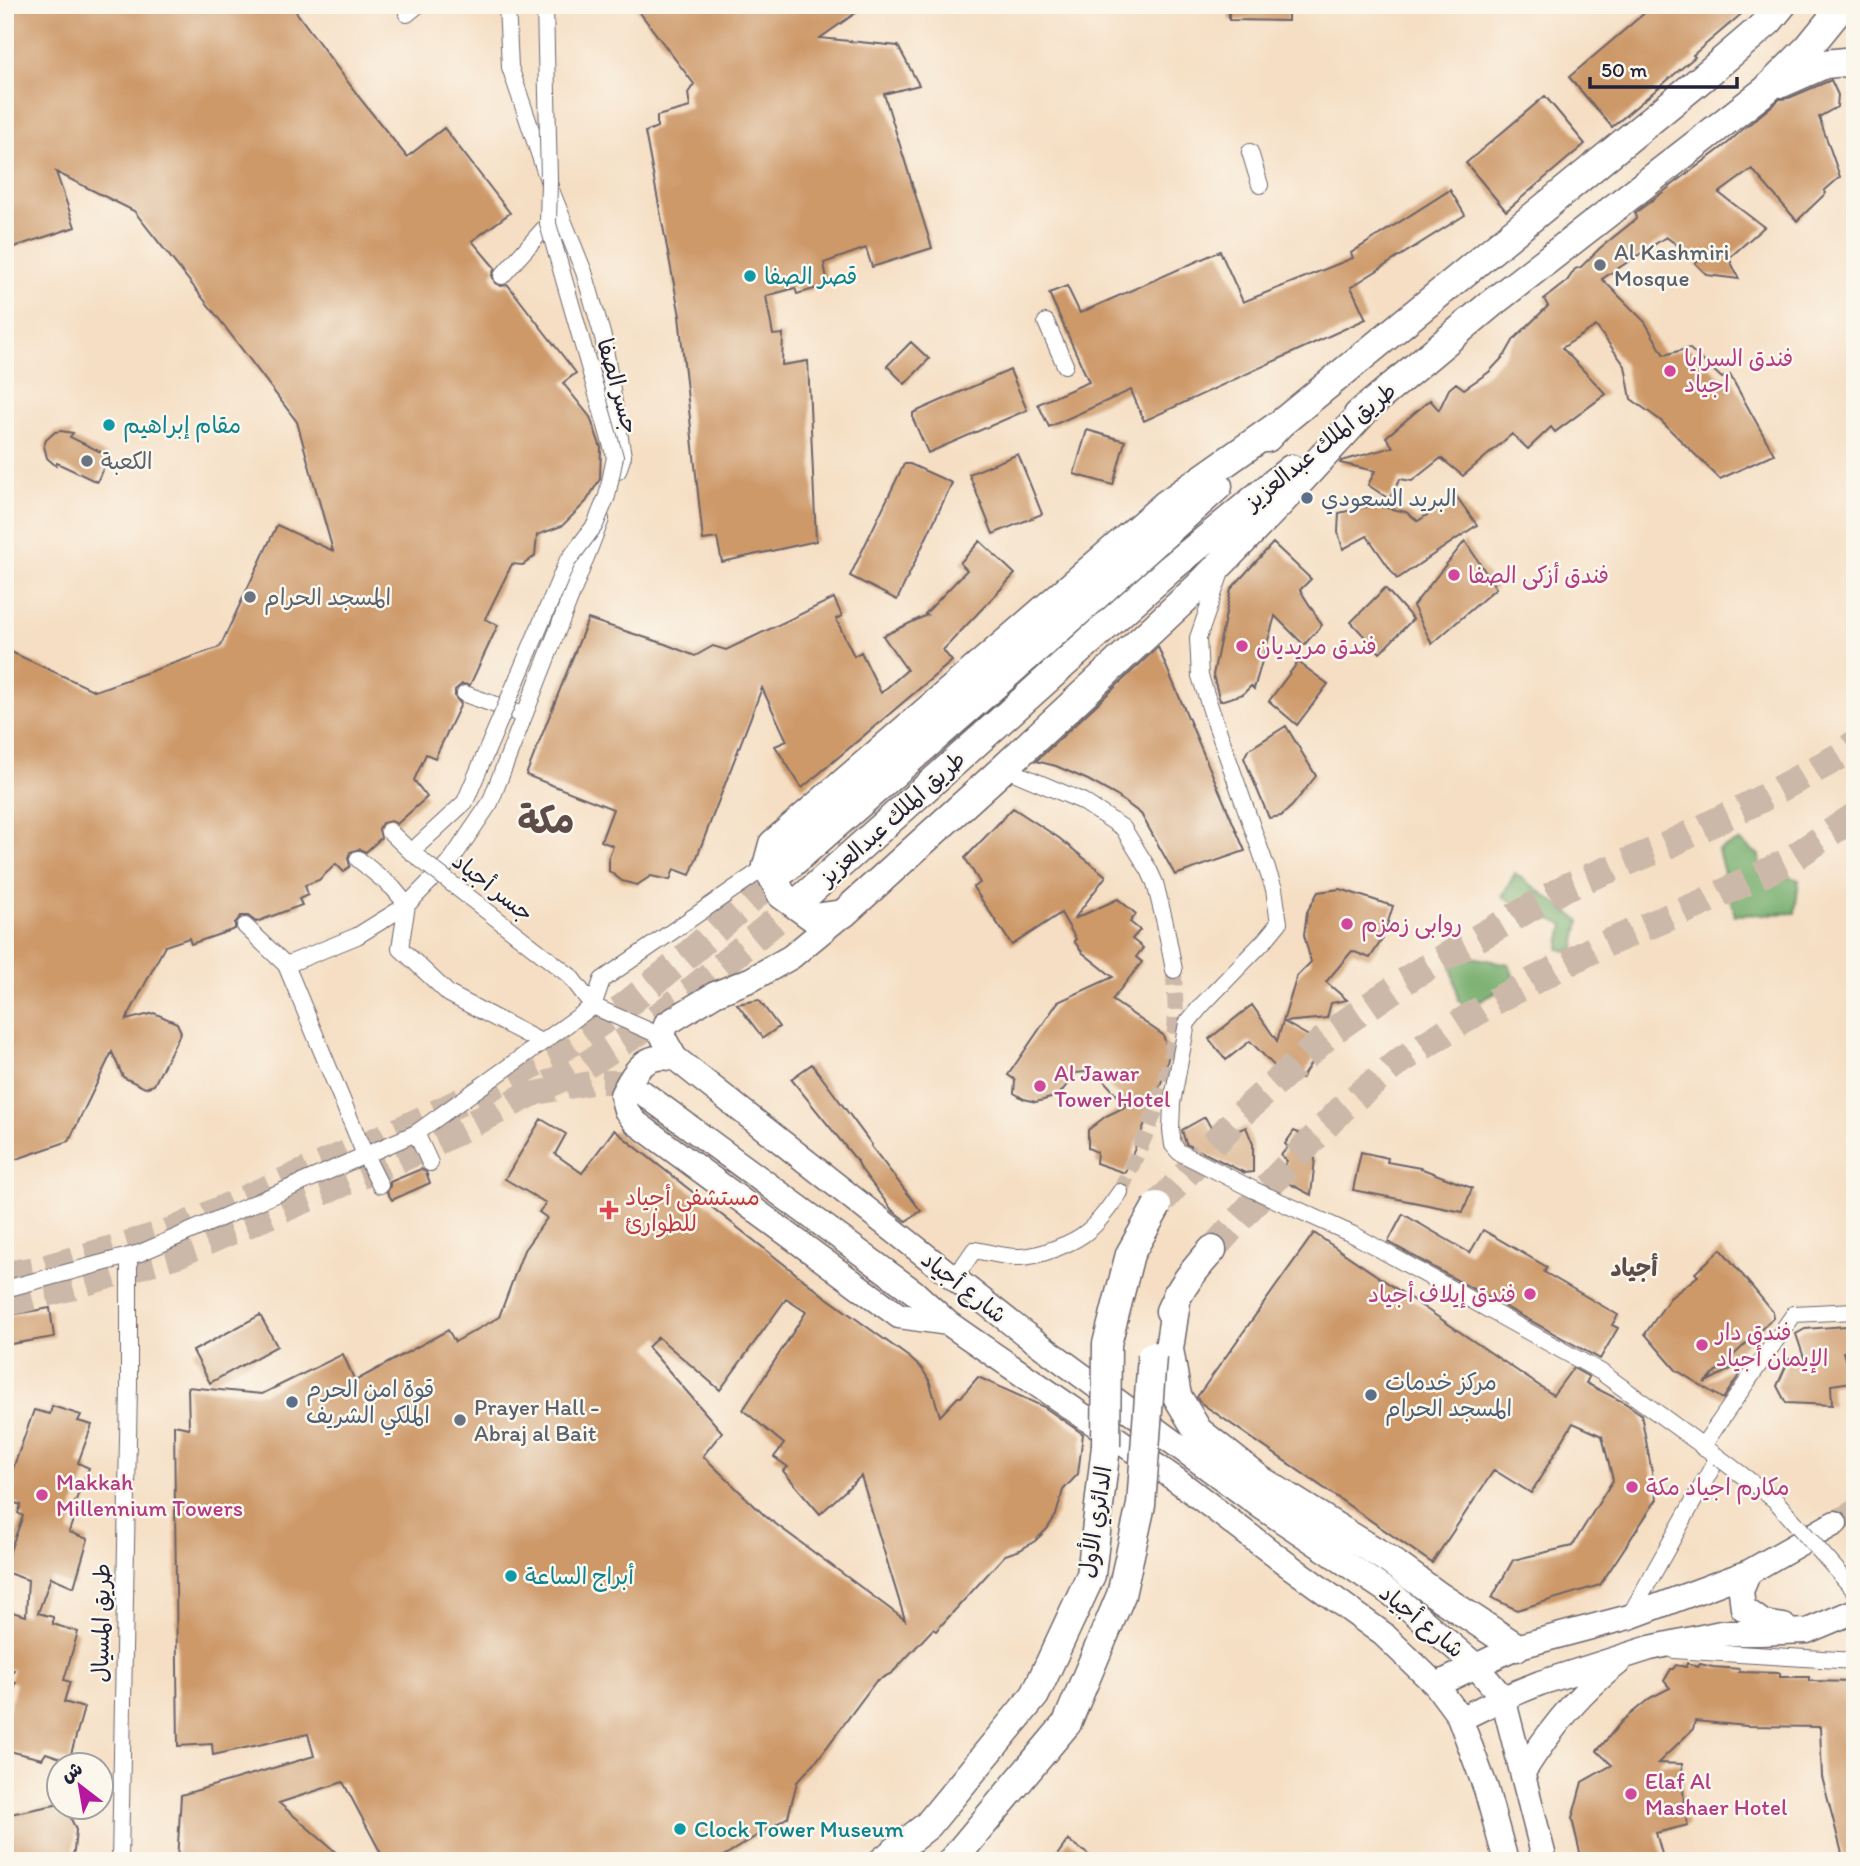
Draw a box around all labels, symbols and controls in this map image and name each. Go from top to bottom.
scale bar [1590,46,1738,90]
text: 50 m [1601,57,1648,82]
place label: Al Kashmiri Mosque [1614,238,1729,292]
marker: Al Kashmiri Mosque [1592,257,1608,273]
place label: قصر الصفا [764,262,857,290]
marker: قصر الصفا [742,268,758,284]
street label: جسر الصفا [591,335,645,437]
place label: فندق السرايا اجياد [1684,344,1793,398]
marker: فندق السرايا اجياد [1662,363,1678,379]
street label: طريق الملك عبدالعزيز [1237,376,1402,517]
place label: مقام إبراهيم [123,411,241,443]
marker: مقام إبراهيم [101,417,117,433]
place label: الكعبة [101,447,153,475]
marker: الكعبة [79,453,95,469]
place label: البريد السعودي [1321,484,1457,515]
marker: البريد السعودي [1299,490,1315,506]
place label: فندق أزكى الصفا [1468,561,1609,590]
marker: فندق أزكى الصفا [1446,567,1462,583]
place label: المسجد الحرام [264,583,391,615]
marker: المسجد الحرام [242,589,258,605]
place label: فندق مريديان [1256,632,1377,660]
marker: فندق مريديان [1234,638,1250,654]
street label: طريق الملك عبدالعزيز [812,745,971,892]
district label: مكة [517,798,575,842]
street label: جسر أجياد [447,847,539,927]
place label: روابی زمزم [1361,910,1462,942]
marker: روابی زمزم [1339,916,1355,932]
place label: Al Jawar Tower Hotel [1054,1059,1171,1113]
marker: Al Jawar Tower Hotel [1032,1078,1048,1094]
place label: مستشفى أجياد للطوارئ [625,1183,760,1238]
marker: مستشفى أجياد للطوارئ [599,1200,619,1220]
street label: شارع أجياد [914,1245,1012,1331]
district label: أجياد [1610,1253,1658,1282]
place label: فندق إيلاف أجياد [1368,1280,1516,1308]
marker: فندق إيلاف أجياد [1522,1286,1538,1302]
place label: فندق دار الإيمان أجياد [1714,1318,1828,1373]
marker: فندق دار الإيمان أجياد [1694,1337,1710,1353]
place label: مركز خدمات المسجد الحرام [1385,1368,1512,1426]
place label: قوة امن الحرم الملكي الشريف [306,1375,434,1436]
marker: مركز خدمات المسجد الحرام [1363,1387,1379,1403]
place label: Prayer Hall - Abraj al Bait [474,1393,600,1447]
marker: قوة امن الحرم الملكي الشريف [284,1394,300,1410]
marker: Prayer Hall - Abraj al Bait [452,1412,468,1428]
street label: الدائري الأول [1070,1464,1121,1580]
place label: Makkah Millennium Towers [56,1468,243,1522]
place label: مكارم اجياد مكة [1646,1473,1790,1505]
marker: مكارم اجياد مكة [1624,1479,1640,1495]
marker: Makkah Millennium Towers [34,1487,50,1503]
place label: أبراج الساعة [525,1562,634,1592]
street label: طريق المسيال [86,1563,116,1683]
marker: أبراج الساعة [503,1568,519,1584]
street label: شارع أجياد [1373,1578,1470,1665]
north arrow [46,1750,116,1820]
text: ش [57,1757,86,1787]
place label: Elaf Al Mashaer Hotel [1645,1767,1788,1821]
marker: Elaf Al Mashaer Hotel [1623,1786,1639,1802]
place label: Clock Tower Museum [694,1815,904,1843]
marker: Clock Tower Museum [672,1821,688,1837]

